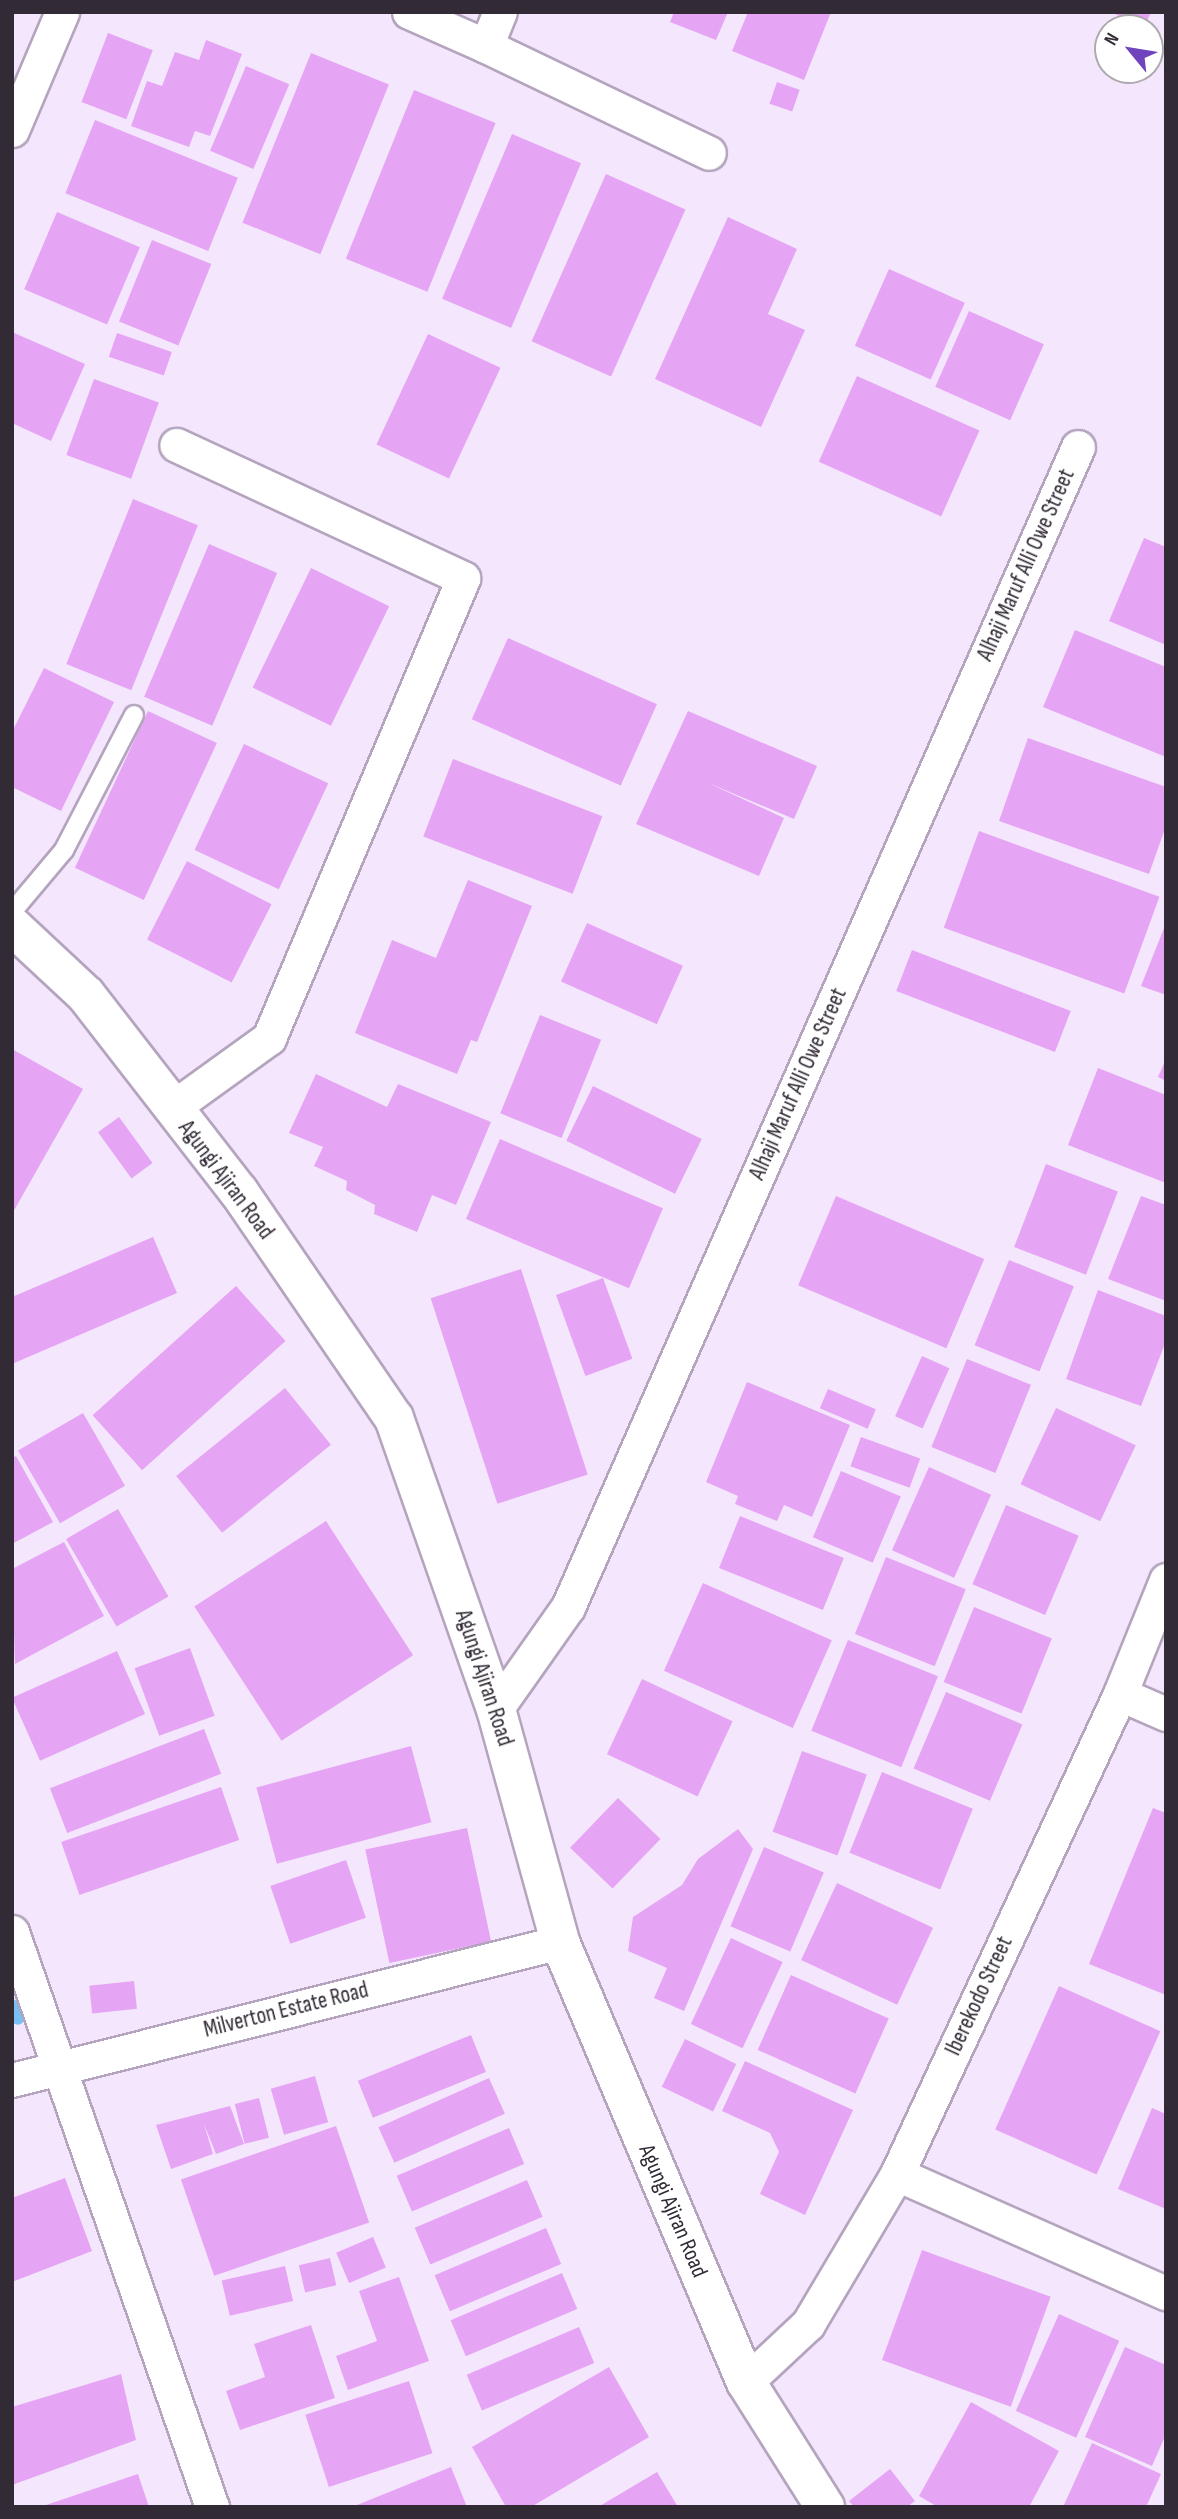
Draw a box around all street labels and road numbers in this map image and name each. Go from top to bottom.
street label: Alhaji Maruf Alli Owe Street [971,465,1081,665]
street label: Alhaji Maruf Alli Owe Street [743,984,853,1184]
street label: Agungi Ajiran Road [172,1115,280,1245]
street label: Agungi Ajiran Road [449,1606,519,1750]
street label: Iberekodo Street [939,1932,1019,2060]
street label: Milverton Estate Road [201,1976,371,2044]
street label: Agungi Ajiran Road [633,2140,713,2282]

